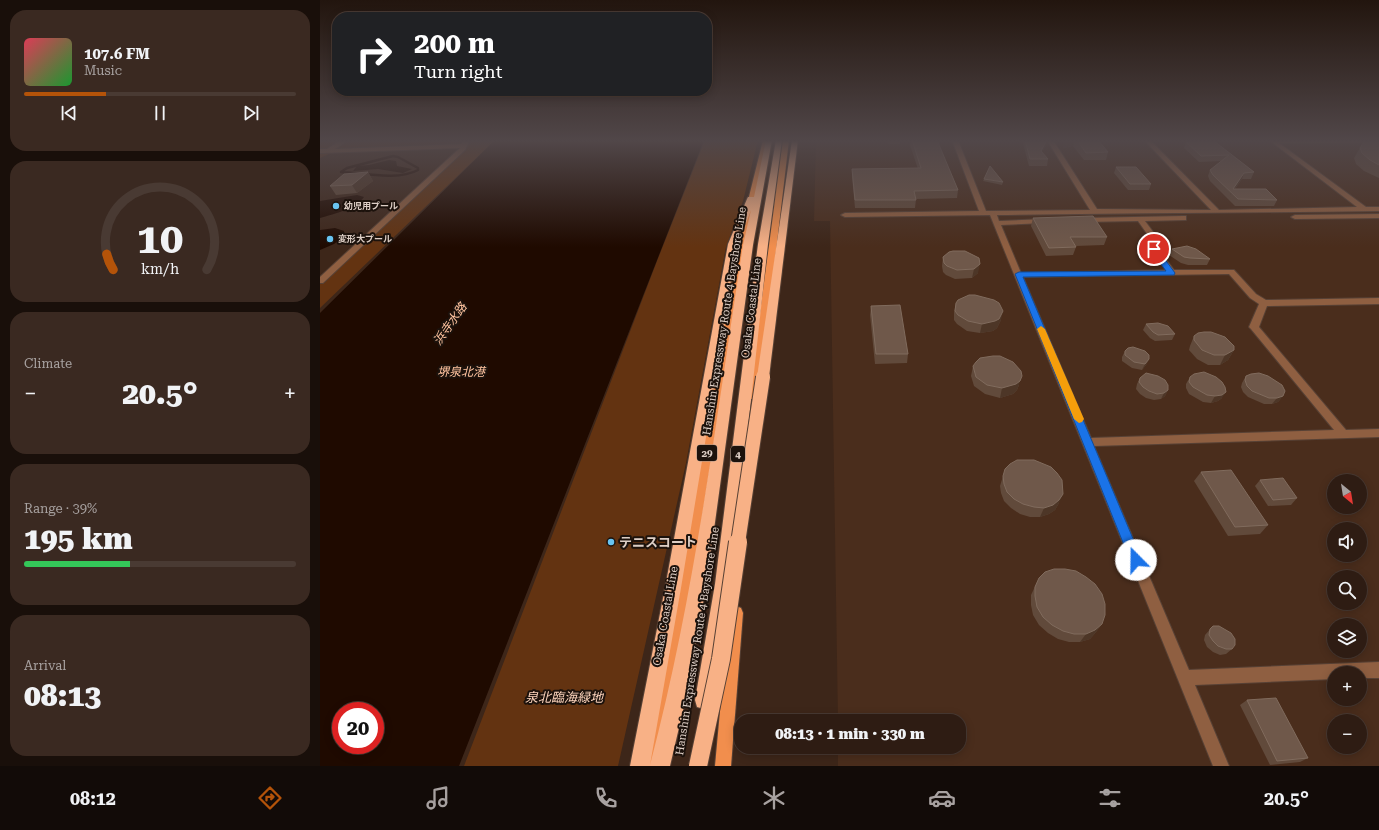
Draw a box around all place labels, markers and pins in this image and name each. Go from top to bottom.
marker: 幼児用プール [331,201,341,211]
place label: 幼児用プール [343,201,398,211]
pin [1137,232,1171,266]
marker: 変形大プール [325,234,335,244]
place label: 変形大プール [338,234,392,244]
place label: テニスコート [619,535,697,550]
marker: テニスコート [606,537,616,547]

